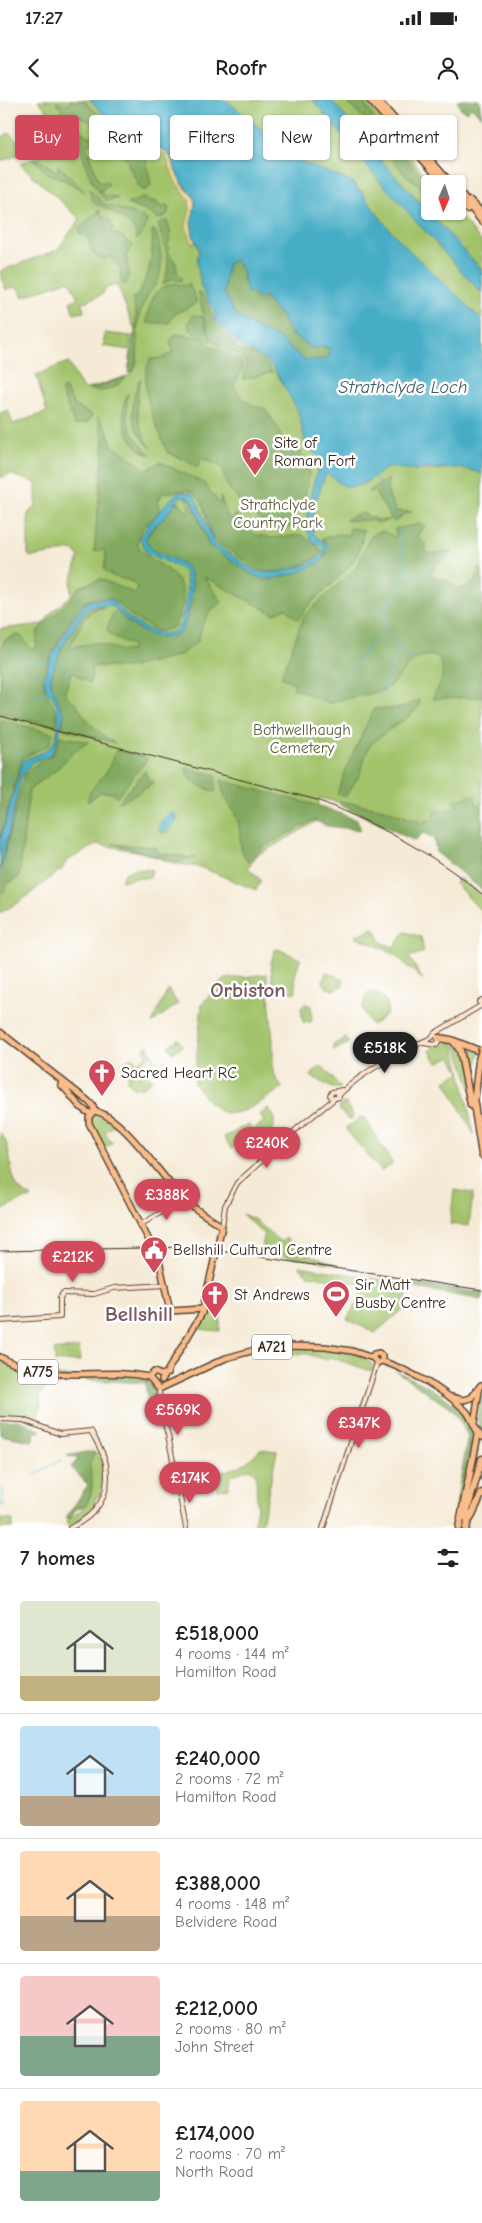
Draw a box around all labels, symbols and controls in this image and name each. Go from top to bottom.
text: 17:27 [25,7,63,29]
icon: back [20,54,48,82]
icon: person [434,54,462,82]
text: Roofr [215,55,267,81]
chip: Buy [15,115,79,160]
chip: Rent [89,115,160,160]
chip: Filters [170,115,253,160]
chip: New [263,115,330,160]
chip: Apartment [340,115,457,160]
north arrow [421,175,466,220]
map controls [421,175,466,220]
water label: Strathclyde Loch [339,377,467,398]
place label: Site of Roman Fort [274,434,356,470]
place icon: Site of Roman Fort [240,437,270,476]
park label: Strathclyde Country Park [233,496,323,532]
park label: Bothwellhaugh Cemetery [253,721,351,757]
district label: Orbiston [210,978,286,1002]
pin: £518K [350,1032,420,1074]
text: £518K [364,1039,406,1057]
church icon: Sacred Heart RC [87,1058,117,1097]
place label: Sacred Heart RC [121,1064,237,1082]
pin: £240K [232,1126,302,1169]
text: £240K [245,1134,289,1152]
pin: £388K [132,1178,202,1221]
text: £388K [145,1186,189,1204]
public building icon: Bellshill Cultural Centre [139,1235,169,1274]
pin: £212K [38,1240,108,1283]
place label: Bellshill Cultural Centre [173,1241,332,1259]
text: £212K [52,1248,94,1266]
place label: Sir Matt Busby Centre [355,1276,446,1312]
sports icon: Sir Matt Busby Centre [321,1279,351,1318]
church icon: St Andrews [200,1280,230,1319]
place label: St Andrews [234,1286,310,1304]
district label: Bellshill [105,1302,173,1326]
road number: A721 [252,1334,292,1360]
road number: A775 [18,1360,58,1384]
pin: £569K [143,1394,213,1436]
text: £569K [156,1401,200,1419]
pin: £347K [324,1406,394,1449]
text: £347K [338,1414,380,1432]
pin: £174K [155,1462,225,1504]
text: £174K [170,1469,210,1487]
icon: filters [434,1544,462,1572]
text: 7 homes [20,1546,95,1570]
icon: home [60,1621,120,1681]
text: £518,000 [175,1621,259,1645]
text: 4 rooms · 144 m² [175,1645,289,1663]
text: Hamilton Road [175,1663,277,1681]
icon: home [60,1746,120,1806]
text: £240,000 [175,1746,261,1770]
text: 2 rooms · 72 m² [175,1770,284,1788]
text: Hamilton Road [175,1788,277,1806]
icon: home [60,1871,120,1931]
text: £388,000 [175,1871,261,1895]
text: 4 rooms · 148 m² [175,1895,289,1913]
text: Belvidere Road [175,1913,277,1931]
icon: home [60,1996,120,2056]
text: £212,000 [175,1996,258,2020]
text: 2 rooms · 80 m² [175,2020,286,2038]
text: John Street [175,2038,254,2056]
icon: home [60,2121,120,2181]
text: £174,000 [175,2121,255,2145]
text: 2 rooms · 70 m² [175,2145,285,2163]
text: North Road [175,2163,253,2181]

